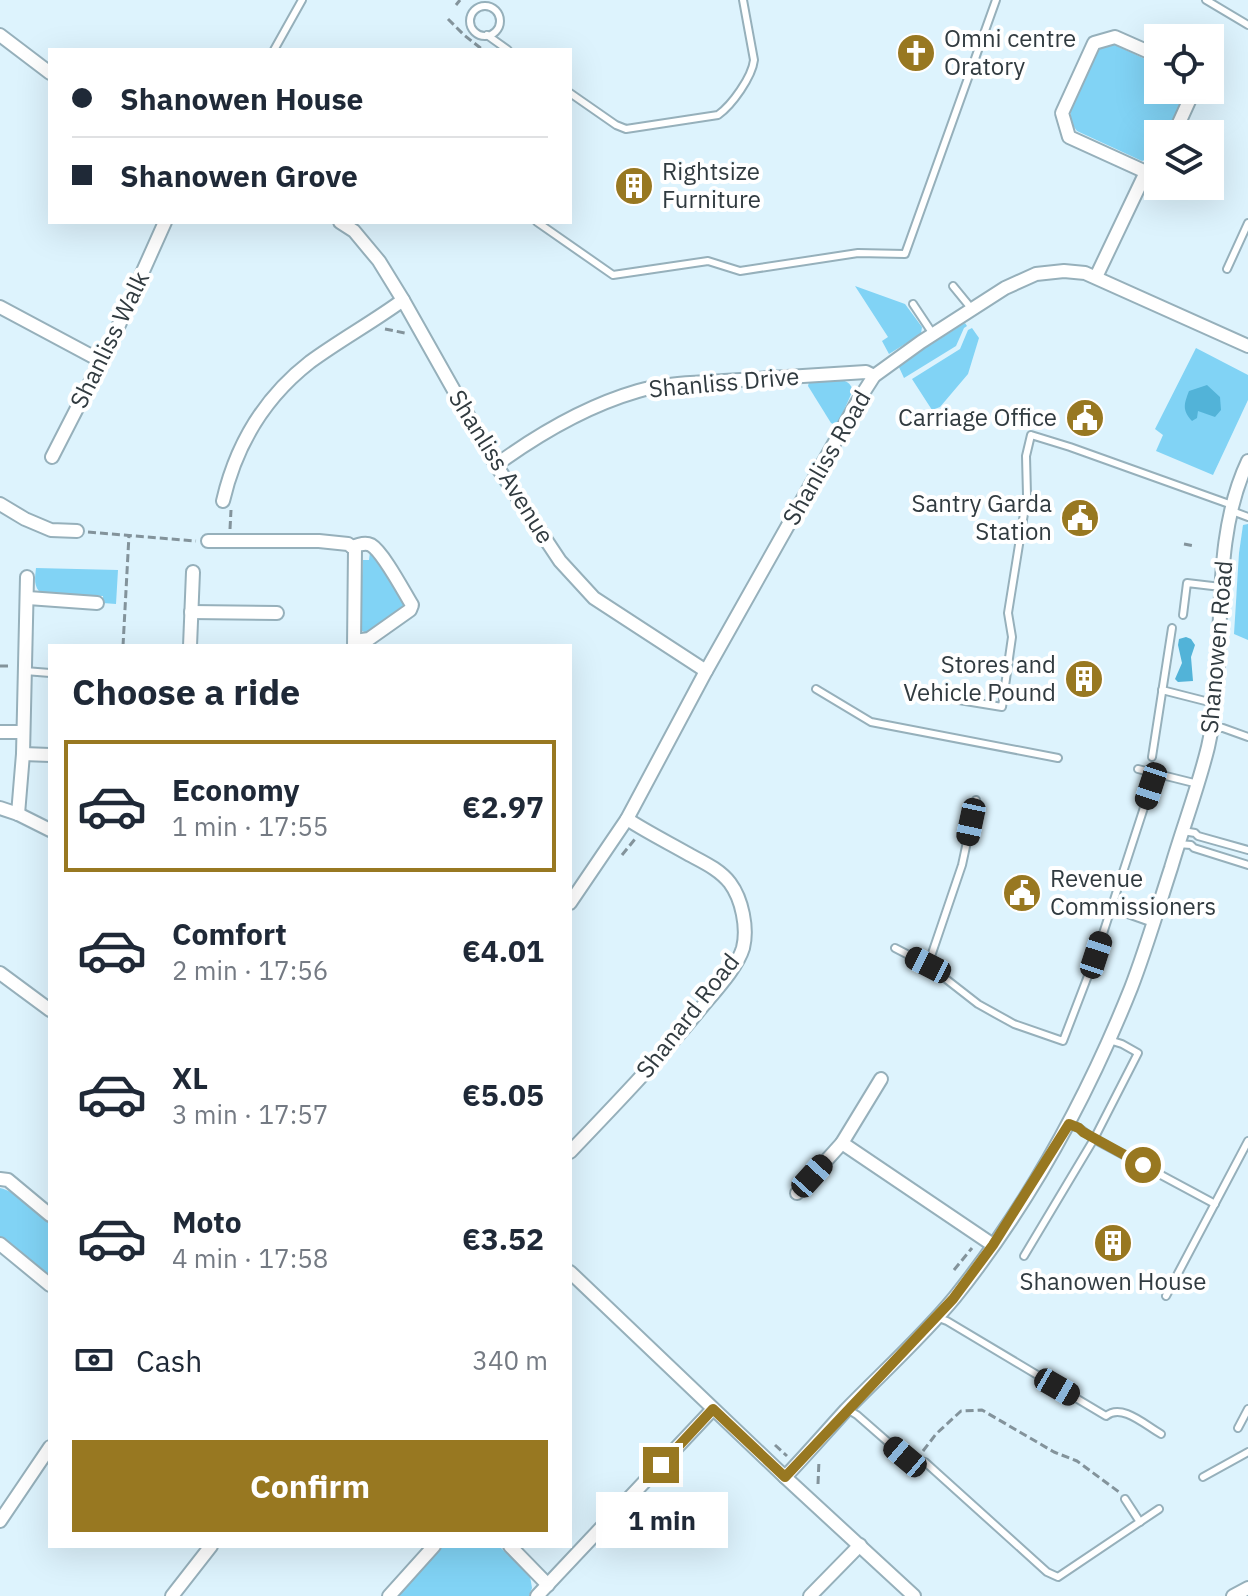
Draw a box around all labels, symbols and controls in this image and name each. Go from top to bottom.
place label: Omni centre Oratory [944,22,1076,82]
map controls [1144,24,1224,200]
button: locate [1144,24,1224,104]
church icon: Omni centre Oratory [895,32,937,74]
text: Shanowen House [120,79,363,118]
button: layers [1144,120,1224,200]
place label: Rightsize Furniture [662,155,761,215]
text: Shanowen Grove [120,156,358,195]
building icon: Rightsize Furniture [613,165,655,207]
street label: Shanliss Walk [62,265,156,413]
street label: Shanliss Drive [647,359,801,405]
street label: Shanliss Avenue [442,384,562,549]
street label: Shanliss Road [775,384,878,531]
public building icon: Carriage Office [1064,397,1106,439]
place label: Carriage Office [898,401,1057,433]
place label: Santry Garda Station [912,487,1052,547]
public building icon: Santry Garda Station [1059,497,1101,539]
street label: Shanowen Road [1193,559,1239,735]
place label: Stores and Vehicle Pound [903,648,1056,708]
building icon: Stores and Vehicle Pound [1063,658,1105,700]
text: Choose a ride [72,668,300,715]
car [1132,759,1170,813]
icon: car [76,770,148,842]
text: Economy [172,770,300,809]
text: €2.97 [462,787,544,826]
car [954,796,988,848]
text: 1 min · 17:55 [172,809,328,843]
place label: Revenue Commissioners [1050,862,1216,922]
public building icon: Revenue Commissioners [1001,872,1043,914]
icon: car [76,914,148,986]
text: Comfort [172,914,287,953]
car [1077,928,1115,982]
text: €4.01 [462,931,544,970]
car [901,943,955,987]
street label: Shanard Road [628,946,746,1084]
text: 2 min · 17:56 [172,953,328,987]
icon: car [76,1058,148,1130]
text: XL [172,1058,208,1097]
text: €5.05 [462,1075,544,1114]
text: 3 min · 17:57 [172,1097,328,1131]
route start [1125,1147,1161,1183]
car [787,1150,837,1202]
icon: car [76,1202,148,1274]
text: Moto [172,1202,242,1241]
text: €3.52 [462,1219,544,1258]
building icon: Shanowen House [1092,1222,1134,1264]
text: 4 min · 17:58 [172,1241,328,1275]
place label: Shanowen House [1019,1265,1207,1297]
icon: cash [72,1338,116,1382]
text: Cash [136,1341,202,1380]
text: 340 m [472,1343,548,1377]
car [1030,1365,1084,1409]
car [879,1432,931,1482]
button: Confirm [72,1440,548,1532]
route end [643,1447,679,1483]
callout: 1 min [595,1493,727,1549]
text: 1 min [628,1503,696,1537]

